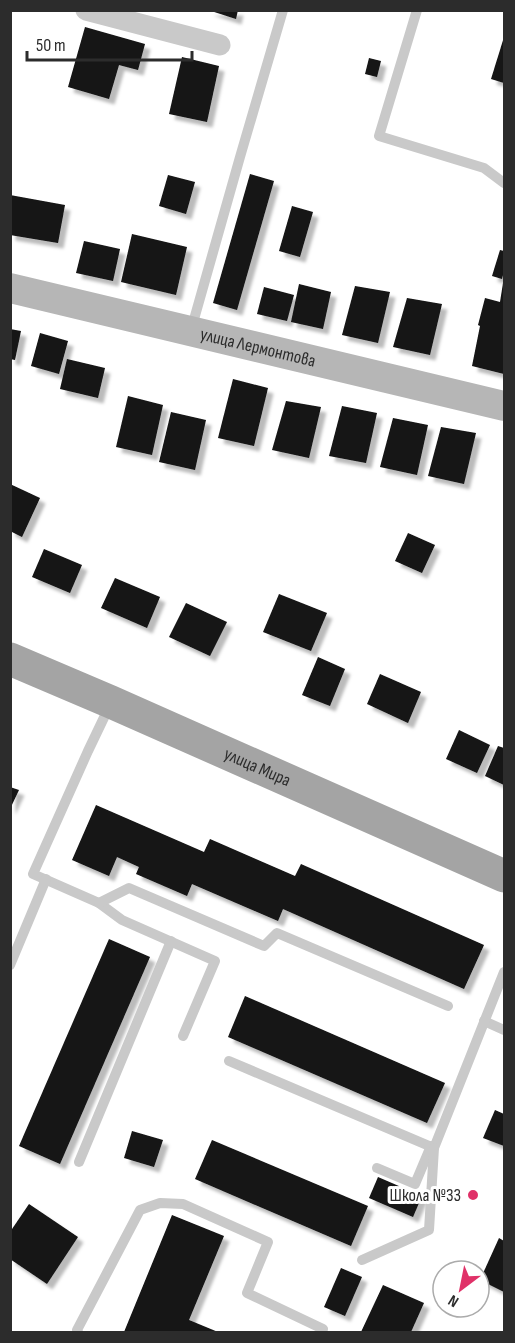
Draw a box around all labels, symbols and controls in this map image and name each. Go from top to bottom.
scale bar [27,24,192,62]
text: 50 m [36,35,66,56]
street label: улица Лермонтова [198,323,318,371]
street label: улица Мира [221,743,294,791]
place label: Школа №33 [390,1185,461,1206]
marker: Школа №33 [466,1188,480,1202]
north arrow [431,1259,491,1319]
text: N [445,1290,463,1311]

